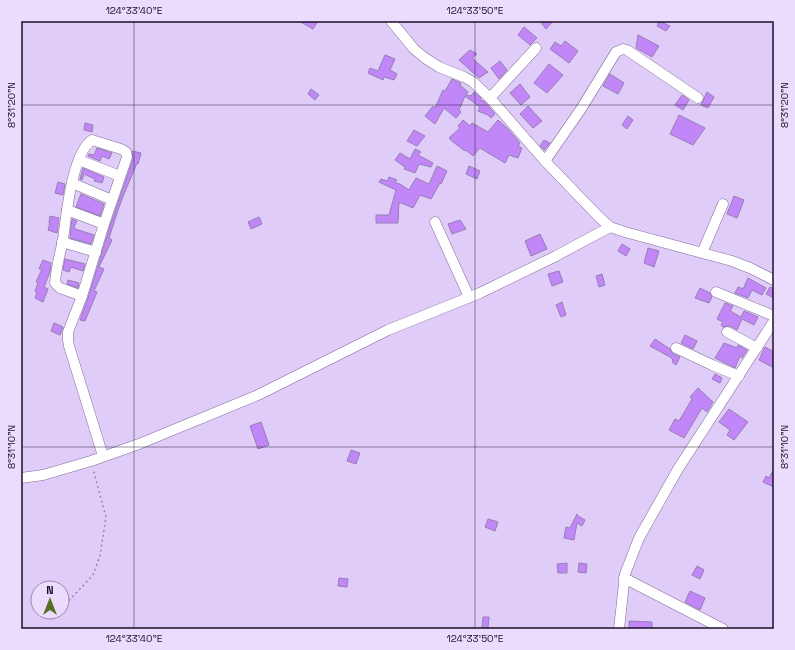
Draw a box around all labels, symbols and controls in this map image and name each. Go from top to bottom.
text: 124°33'40"E [106,4,163,17]
text: 124°33'50"E [447,4,504,17]
text: 8°31'20"N [5,82,18,128]
text: 8°31'20"N [778,82,791,128]
text: 8°31'10"N [5,425,18,469]
text: 8°31'10"N [778,425,791,469]
north arrow [30,580,70,620]
text: N [46,583,54,597]
text: 124°33'40"E [106,632,163,645]
text: 124°33'50"E [447,632,504,645]

